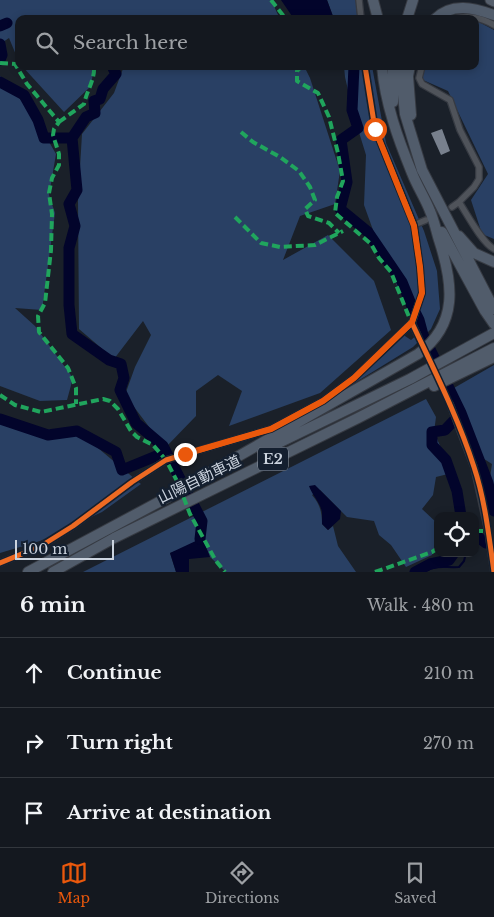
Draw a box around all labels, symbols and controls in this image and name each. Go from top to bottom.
search box [15,15,479,70]
icon: search [33,29,61,57]
text: Search here [73,31,188,54]
route start [364,118,387,141]
route end [174,443,197,466]
road number: E2 [258,448,288,470]
street label: 山陽自動車道 [154,451,244,507]
map controls [434,512,479,557]
button: locate [434,512,479,557]
scale bar [15,537,114,560]
text: 100 m [22,540,67,558]
text: 6 min [20,592,86,618]
text: Walk · 480 m [367,595,474,615]
icon: ahead [20,659,48,687]
text: Continue [67,661,162,684]
text: 210 m [424,663,474,683]
icon: right [20,729,48,757]
text: Turn right [67,731,173,754]
text: 270 m [423,733,474,753]
icon: arrive [20,799,48,827]
text: Arrive at destination [67,801,271,824]
tab: Map [57,859,90,907]
tab: Directions [205,859,279,907]
tab: Saved [394,859,437,907]

